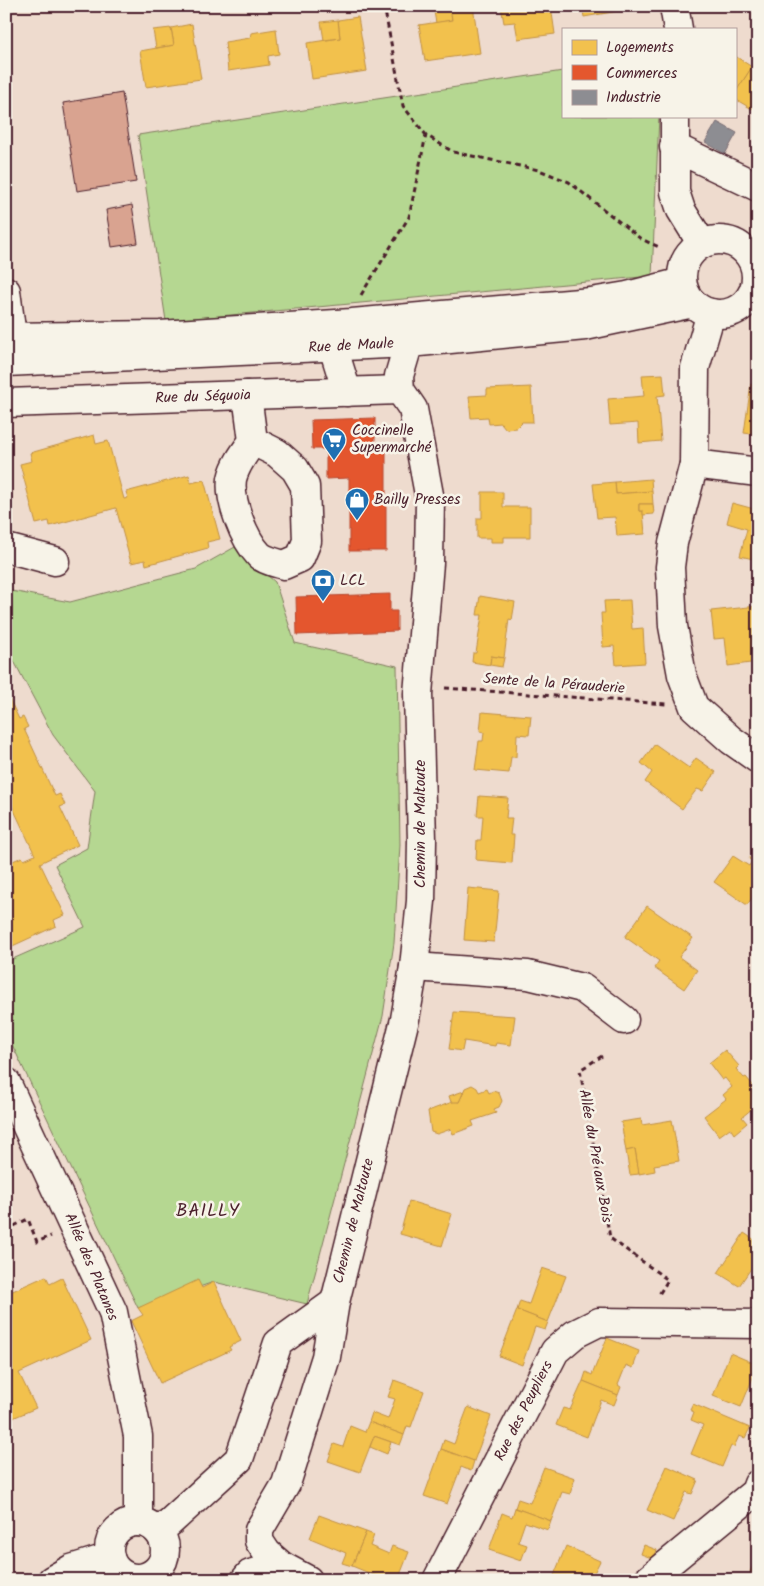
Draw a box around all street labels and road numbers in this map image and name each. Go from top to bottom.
street label: Rue de Maule [308,332,395,360]
street label: Rue du Séquoia [155,383,251,411]
street label: Sente de la Pérauderie [482,667,626,701]
street label: Chemin de Maltoute [409,760,433,888]
street label: Allée du Pré aux Bois [571,1087,619,1225]
street label: Chemin de Maltoute [327,1156,381,1286]
street label: Allée des Platanes [57,1209,125,1325]
street label: Rue des Peupliers [488,1356,560,1465]

